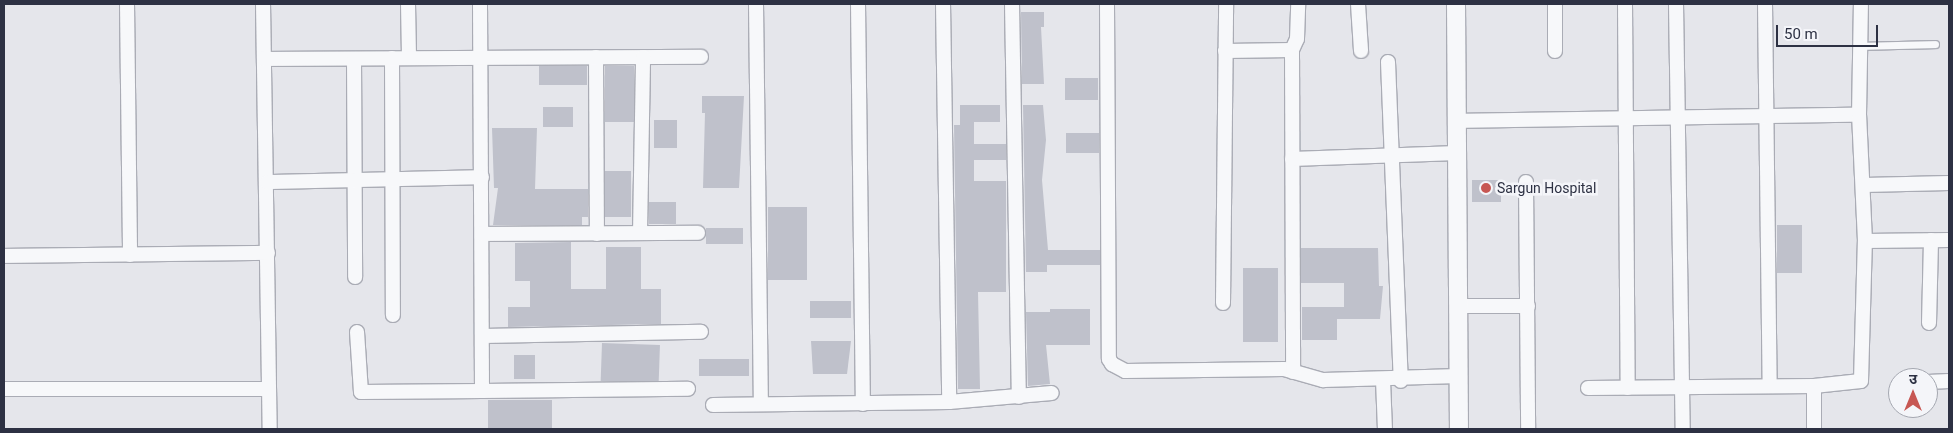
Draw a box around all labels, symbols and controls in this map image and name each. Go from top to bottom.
scale bar [1778,15,1880,47]
text: 50 m [1784,25,1818,43]
place label: Sargun Hospital [1497,180,1596,196]
marker: Sargun Hospital [1479,181,1493,195]
north arrow [1888,368,1938,418]
text: उ [1909,371,1917,387]

